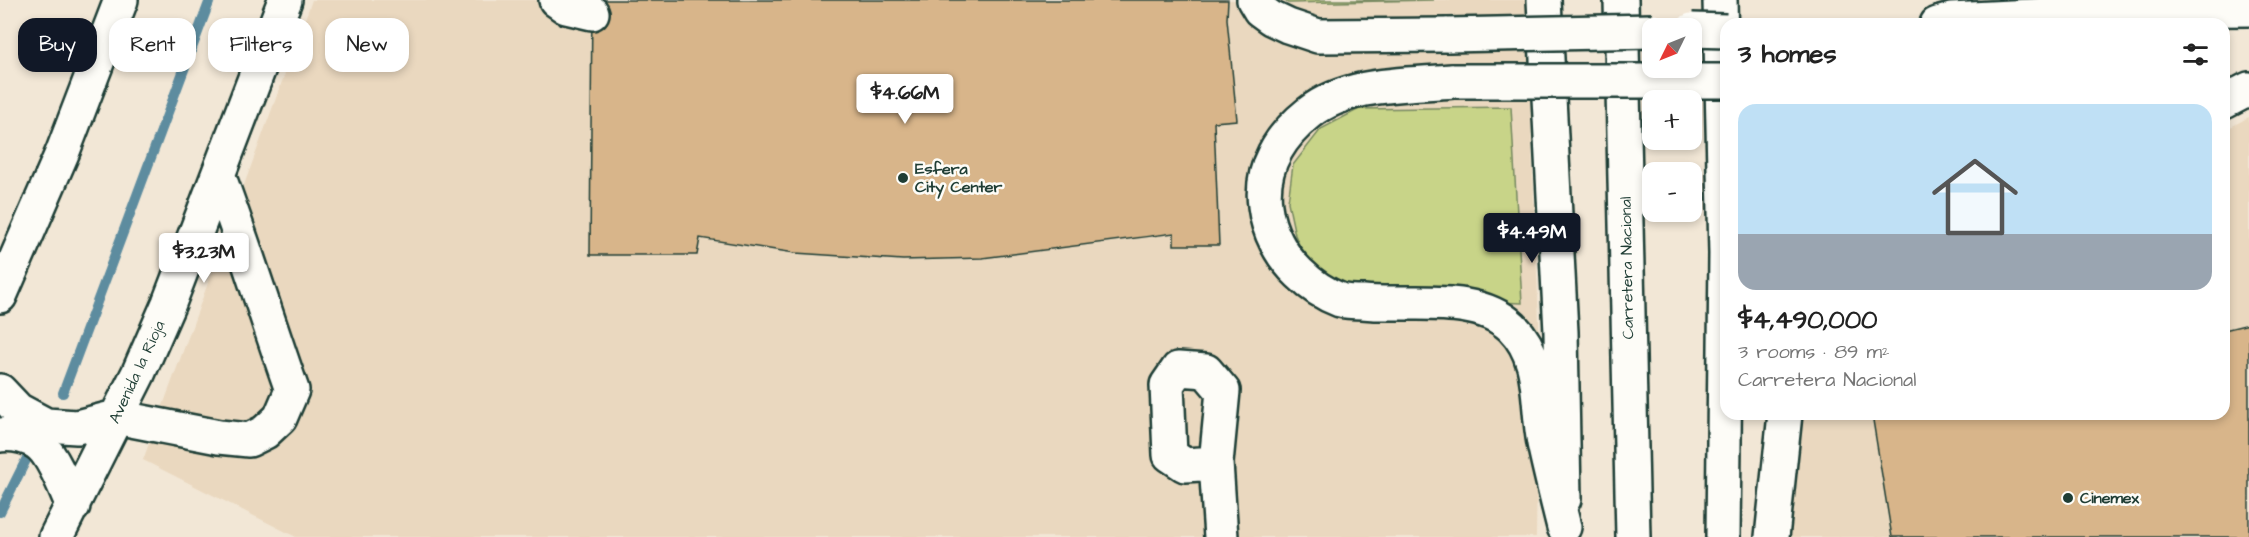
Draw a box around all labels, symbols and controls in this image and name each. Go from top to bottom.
chip: Buy [18,18,97,72]
chip: Rent [109,18,196,72]
chip: Filters [208,18,313,72]
chip: New [325,18,409,72]
north arrow [1642,18,1702,78]
map controls [1642,18,1702,222]
text: 3 homes [1738,36,1837,72]
icon: filters [2179,38,2212,71]
pin: $4.66M [856,74,954,125]
text: $4.66M [870,79,940,107]
button: + [1642,90,1702,150]
icon: home [1921,143,2029,251]
place label: Esfera City Center [915,158,1003,199]
button: − [1642,162,1702,222]
marker: Esfera City Center [896,171,910,185]
street label: Carretera Nacional [1615,196,1639,340]
pin: $4.49M [1483,213,1581,264]
text: $4.49M [1497,218,1567,246]
pin: $3.23M [155,233,253,284]
text: $3.23M [173,238,235,266]
text: $4,490,000 [1738,302,1878,338]
street label: Avenida la Rioja [104,317,170,427]
text: 3 rooms · 89 m² [1738,338,1890,366]
text: Carretera Nacional [1738,366,1916,394]
place label: Cinemex [2080,487,2140,509]
marker: Cinemex [2061,491,2075,505]

